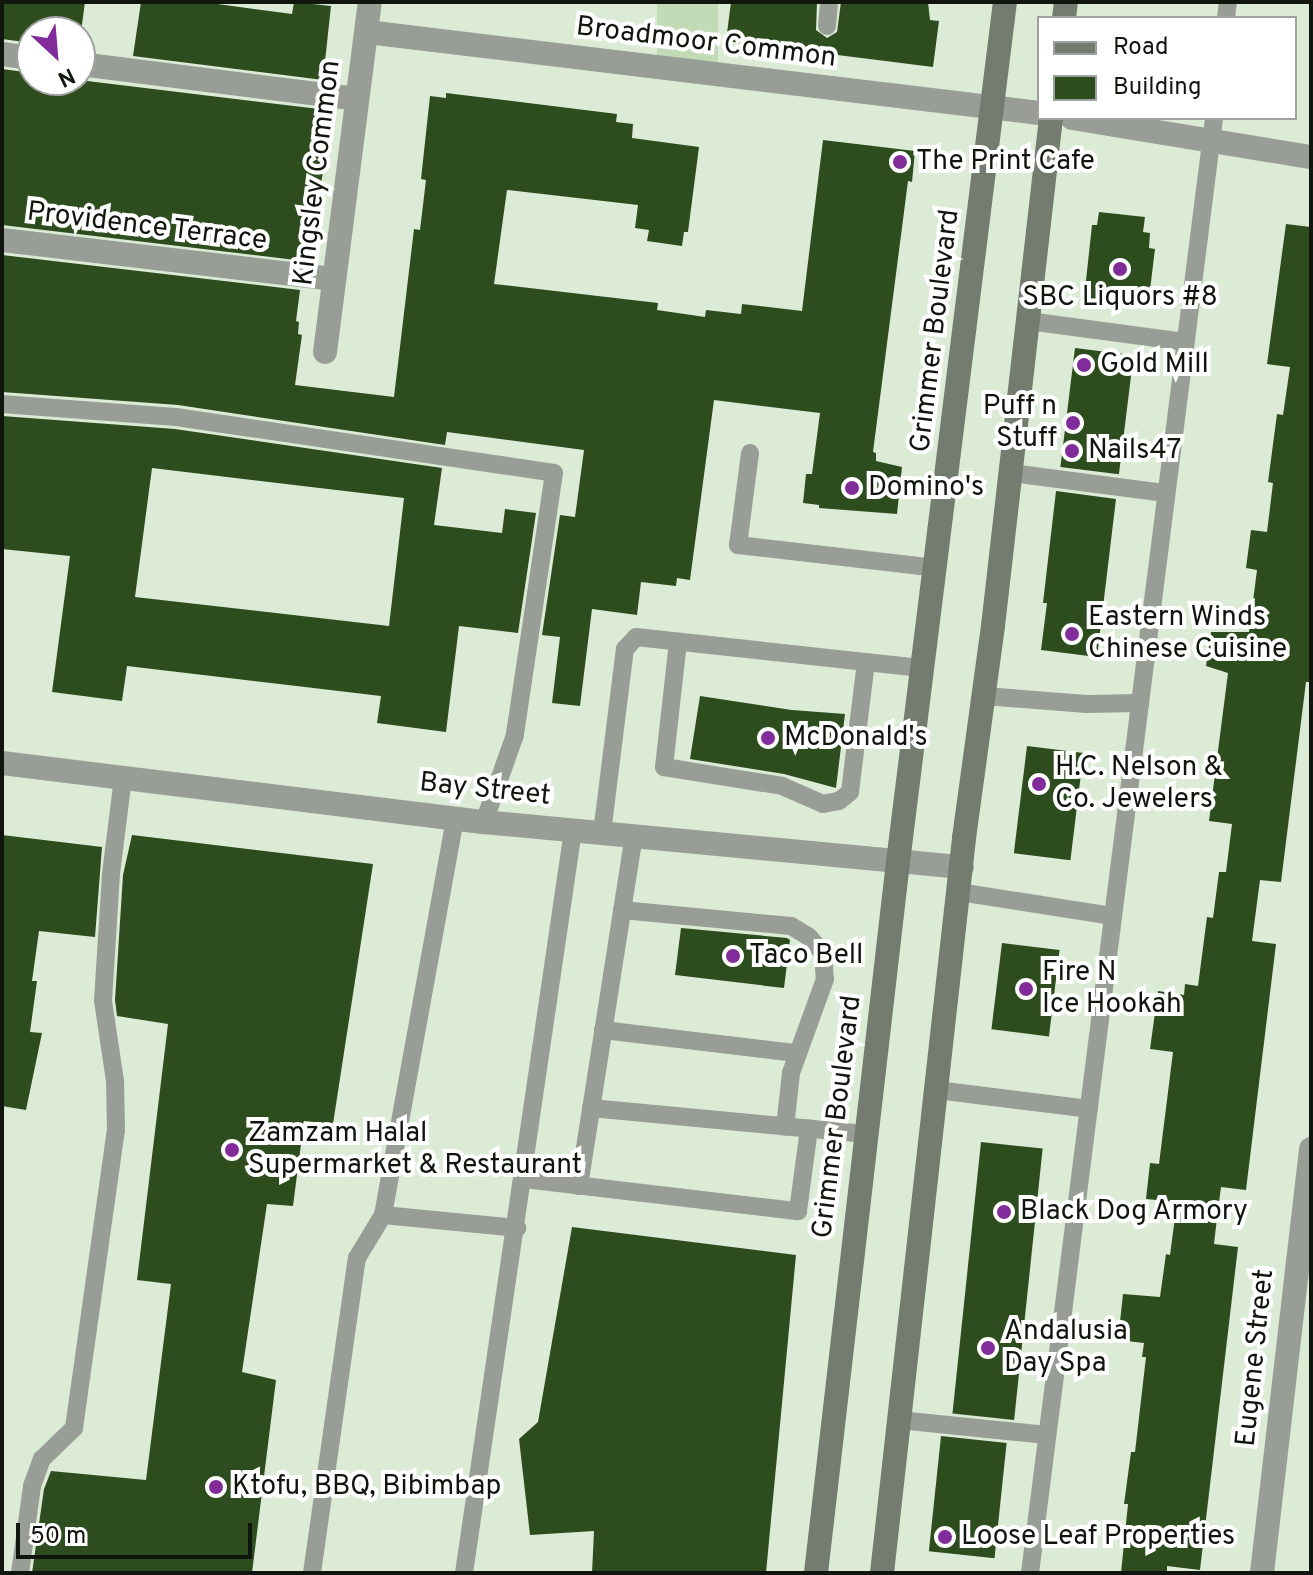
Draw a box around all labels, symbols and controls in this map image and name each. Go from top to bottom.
street label: Broadmoor Common [574,10,838,76]
north arrow [16,16,96,96]
legend [1037,16,1297,120]
text: Road [1113,33,1169,63]
street label: Kingsley Common [287,58,349,288]
text: N [53,61,79,92]
text: Building [1113,73,1202,103]
place label: The Print Cafe [916,145,1095,179]
marker: The Print Cafe [891,153,909,171]
street label: Providence Terrace [25,196,269,258]
street label: Grimmer Boulevard [904,207,968,455]
marker: SBC Liquors #8 [1111,260,1129,278]
place label: SBC Liquors #8 [1022,281,1218,315]
place label: Gold Mill [1100,348,1209,382]
marker: Gold Mill [1075,356,1093,374]
place label: Puff n Stuff [983,390,1057,456]
marker: Puff n Stuff [1064,414,1082,432]
place label: Nails47 [1088,434,1181,468]
marker: Nails47 [1063,442,1081,460]
place label: Domino's [868,471,984,505]
marker: Domino's [843,479,861,497]
place label: Eastern Winds Chinese Cuisine [1088,601,1287,667]
marker: Eastern Winds Chinese Cuisine [1063,625,1081,643]
place label: McDonald's [784,721,928,755]
marker: McDonald's [759,729,777,747]
place label: H.C. Nelson & Co. Jewelers [1055,751,1223,817]
street label: Bay Street [418,766,552,814]
marker: H.C. Nelson & Co. Jewelers [1030,775,1048,793]
place label: Taco Bell [749,939,863,973]
marker: Taco Bell [724,947,742,965]
place label: Fire N Ice Hookah [1042,956,1182,1022]
marker: Fire N Ice Hookah [1017,980,1035,998]
street label: Grimmer Boulevard [806,993,870,1241]
place label: Zamzam Halal Supermarket & Restaurant [248,1117,582,1183]
marker: Zamzam Halal Supermarket & Restaurant [223,1141,241,1159]
place label: Black Dog Armory [1020,1195,1249,1229]
marker: Black Dog Armory [995,1203,1013,1221]
street label: Eugene Street [1230,1268,1282,1448]
place label: Andalusia Day Spa [1004,1315,1128,1381]
marker: Andalusia Day Spa [979,1339,997,1357]
place label: Ktofu, BBQ, Bibimbap [232,1470,501,1504]
marker: Ktofu, BBQ, Bibimbap [207,1478,225,1496]
scale bar [20,1507,256,1557]
place label: Loose Leaf Properties [961,1520,1235,1554]
text: 50 m [30,1522,86,1552]
marker: Loose Leaf Properties [936,1528,954,1546]

